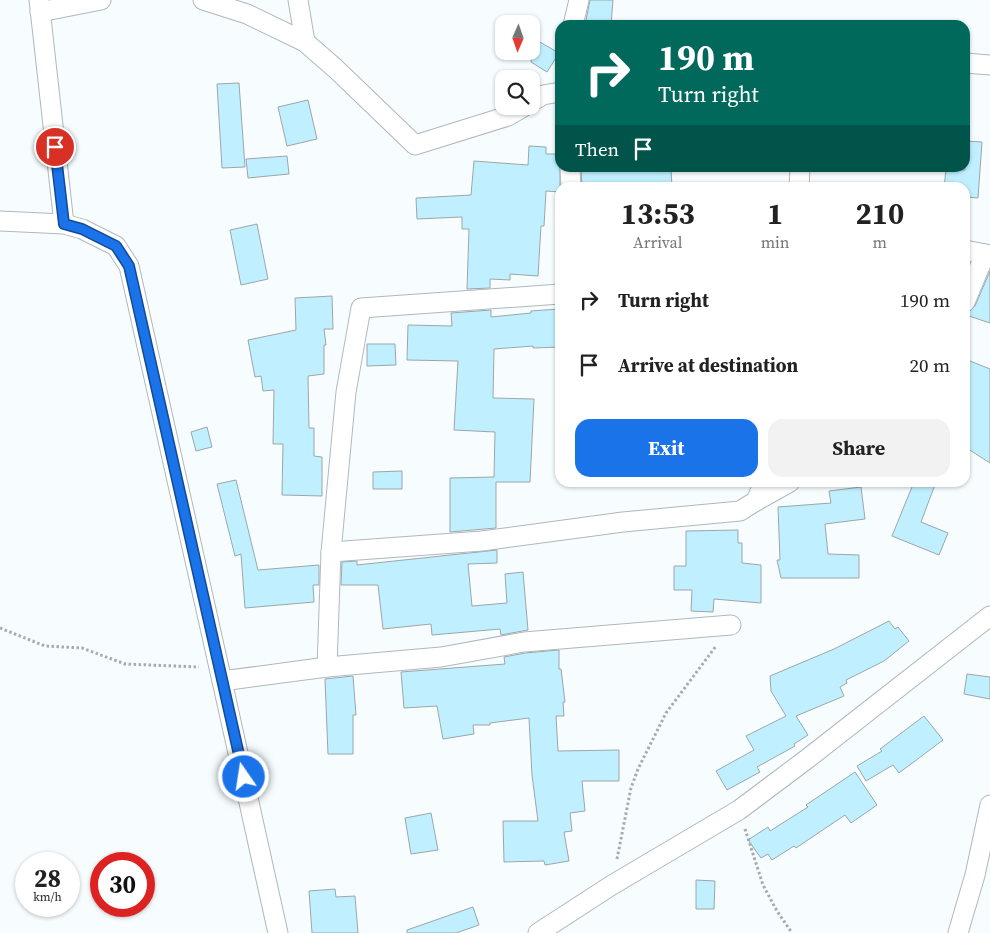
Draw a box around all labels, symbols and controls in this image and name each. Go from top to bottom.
north arrow [495,15,540,60]
map controls [495,15,540,115]
text: 190 m [658,34,754,82]
icon: right [575,40,640,105]
button: search [495,70,540,115]
text: Turn right [658,79,759,109]
pin [34,126,76,168]
icon: arrive [41,133,69,161]
icon: arrive [629,135,657,163]
text: Then [575,136,619,162]
text: 13:53 [621,193,695,234]
text: 1 [767,193,783,234]
text: 210 [855,193,904,234]
text: Arrival [633,231,683,253]
text: min [761,231,790,253]
text: m [873,231,887,253]
icon: right [575,286,603,314]
text: Turn right [618,287,709,313]
text: 190 m [900,287,950,313]
icon: arrive [575,351,603,379]
text: Arrive at destination [618,352,798,378]
text: 20 m [909,352,950,378]
button: Exit [575,419,758,477]
button: Share [768,419,950,477]
position arrow [217,750,269,802]
speed limit sign: 30 [90,852,155,917]
text: 28 [34,861,61,895]
text: km/h [33,889,62,905]

